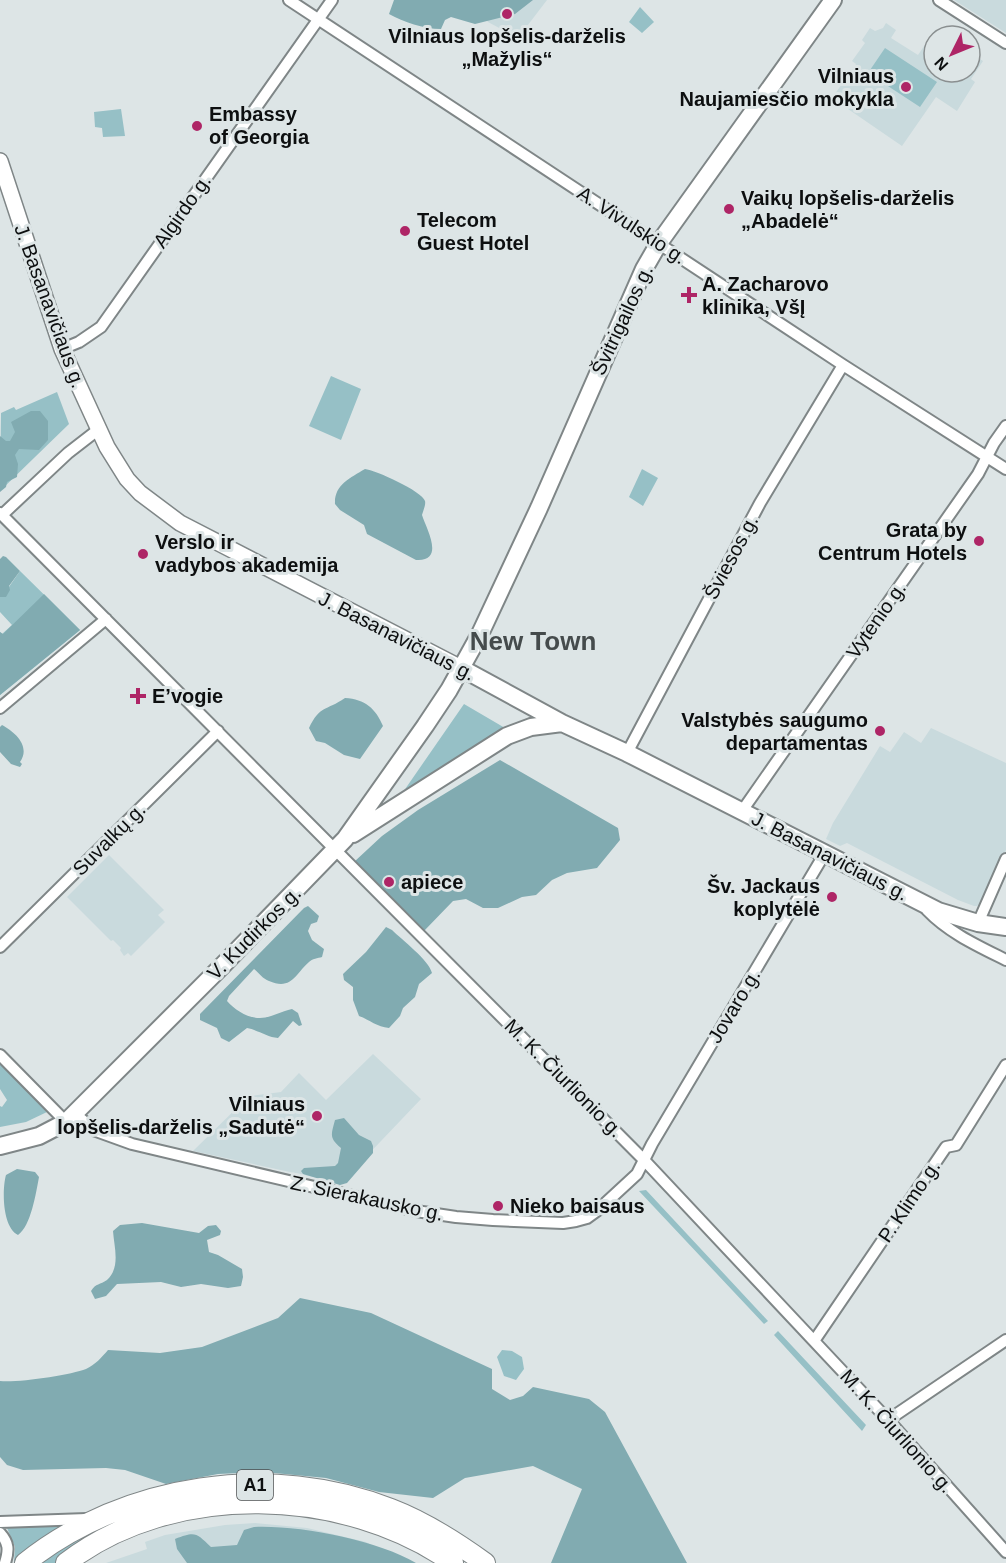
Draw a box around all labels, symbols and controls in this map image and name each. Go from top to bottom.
marker: Vilniaus lopšelis-darželis „Mažylis“ [500,7,514,21]
north arrow [922,24,982,84]
place label: Vilniaus lopšelis-darželis „Mažylis“ [388,25,626,70]
text: N [931,54,952,74]
place label: Vilniaus Naujamiesčio mokykla [679,65,895,110]
marker: Vilniaus Naujamiesčio mokykla [899,80,913,94]
place label: Embassy of Georgia [209,103,310,148]
marker: Embassy of Georgia [190,119,204,133]
street label: Algirdo g. [149,170,215,252]
street label: A. Vivulskio g. [573,182,691,268]
place label: Vaikų lopšelis-darželis „Abadelė“ [741,187,954,232]
marker: Vaikų lopšelis-darželis „Abadelė“ [722,202,736,216]
place label: Telecom Guest Hotel [417,209,529,254]
street label: J. Basanavičiaus g. [10,221,90,391]
marker: Telecom Guest Hotel [398,224,412,238]
street label: Švitrigailos g. [587,261,657,379]
place label: A. Zacharovo klinika, VšĮ [702,273,829,318]
marker: A. Zacharovo klinika, VšĮ [680,286,698,304]
street label: Šviesos g. [700,511,762,603]
place label: Grata by Centrum Hotels [818,519,968,564]
place label: Verslo ir vadybos akademija [155,531,339,576]
marker: Grata by Centrum Hotels [972,534,986,548]
marker: Verslo ir vadybos akademija [136,547,150,561]
street label: Vytenio g. [842,578,910,662]
street label: J. Basanavičiaus g. [315,587,479,685]
district label: New Town [470,626,596,656]
place label: E’vogie [152,685,223,707]
marker: E’vogie [129,687,147,705]
place label: Valstybės saugumo departamentas [681,709,868,754]
marker: Valstybės saugumo departamentas [873,724,887,738]
street label: Suvalkų g. [68,798,150,880]
street label: J. Basanavičiaus g. [748,807,912,905]
place label: apiece [401,871,463,893]
place label: Šv. Jackaus koplytėlė [707,874,820,920]
marker: apiece [382,875,396,889]
street label: V. Kudirkos g. [203,882,305,984]
marker: Šv. Jackaus koplytėlė [825,890,839,904]
street label: Jovaro g. [703,965,765,1047]
street label: M. K. Čiurlionio g. [500,1014,628,1142]
place label: Vilniaus lopšelis-darželis „Sadutė“ [57,1093,305,1138]
marker: Vilniaus lopšelis-darželis „Sadutė“ [310,1109,324,1123]
street label: P. Klimo g. [874,1156,944,1246]
street label: Z. Sierakausko g. [289,1171,445,1225]
place label: Nieko baisaus [510,1195,645,1217]
marker: Nieko baisaus [491,1199,505,1213]
street label: M. K. Čiurlionio g. [836,1365,958,1497]
road number: A1 [237,1470,273,1500]

